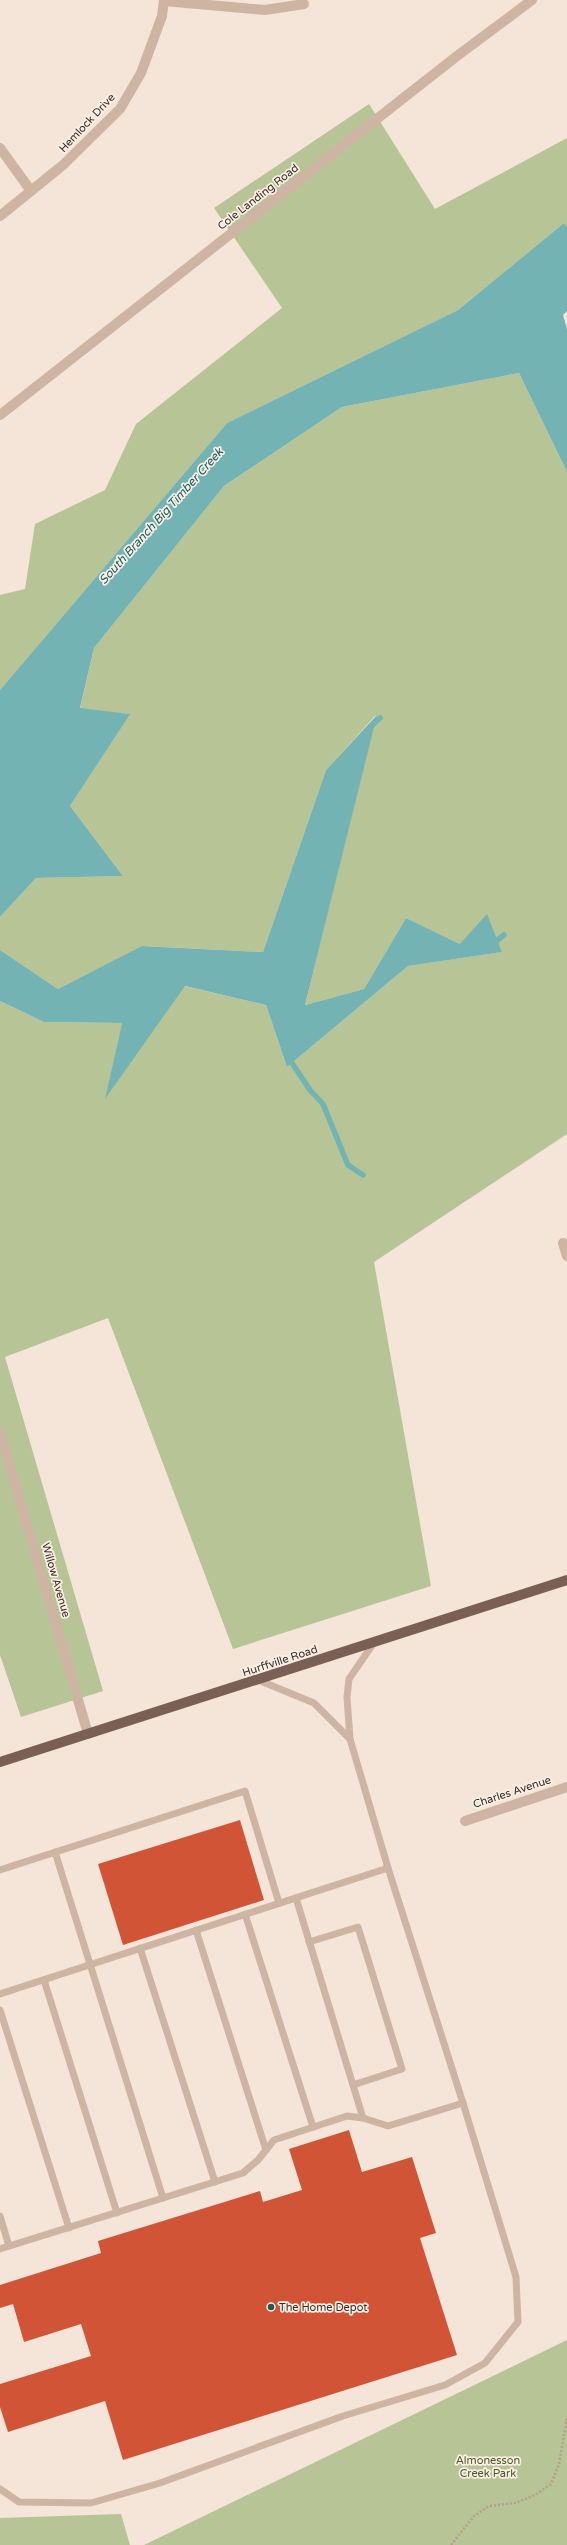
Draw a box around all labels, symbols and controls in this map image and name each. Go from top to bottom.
street label: Hemlock Drive [56,91,118,155]
street label: Cole Landing Road [215,161,301,233]
water label: South Branch Big Timber Creek [96,444,227,587]
street label: Willow Avenue [39,1541,73,1619]
street label: Hurffville Road [241,1643,319,1679]
street label: Charles Avenue [471,1773,553,1811]
place label: The Home Depot [279,2301,368,2314]
marker: The Home Depot [266,2302,276,2312]
park label: Almonesson Creek Park [456,2454,520,2480]

